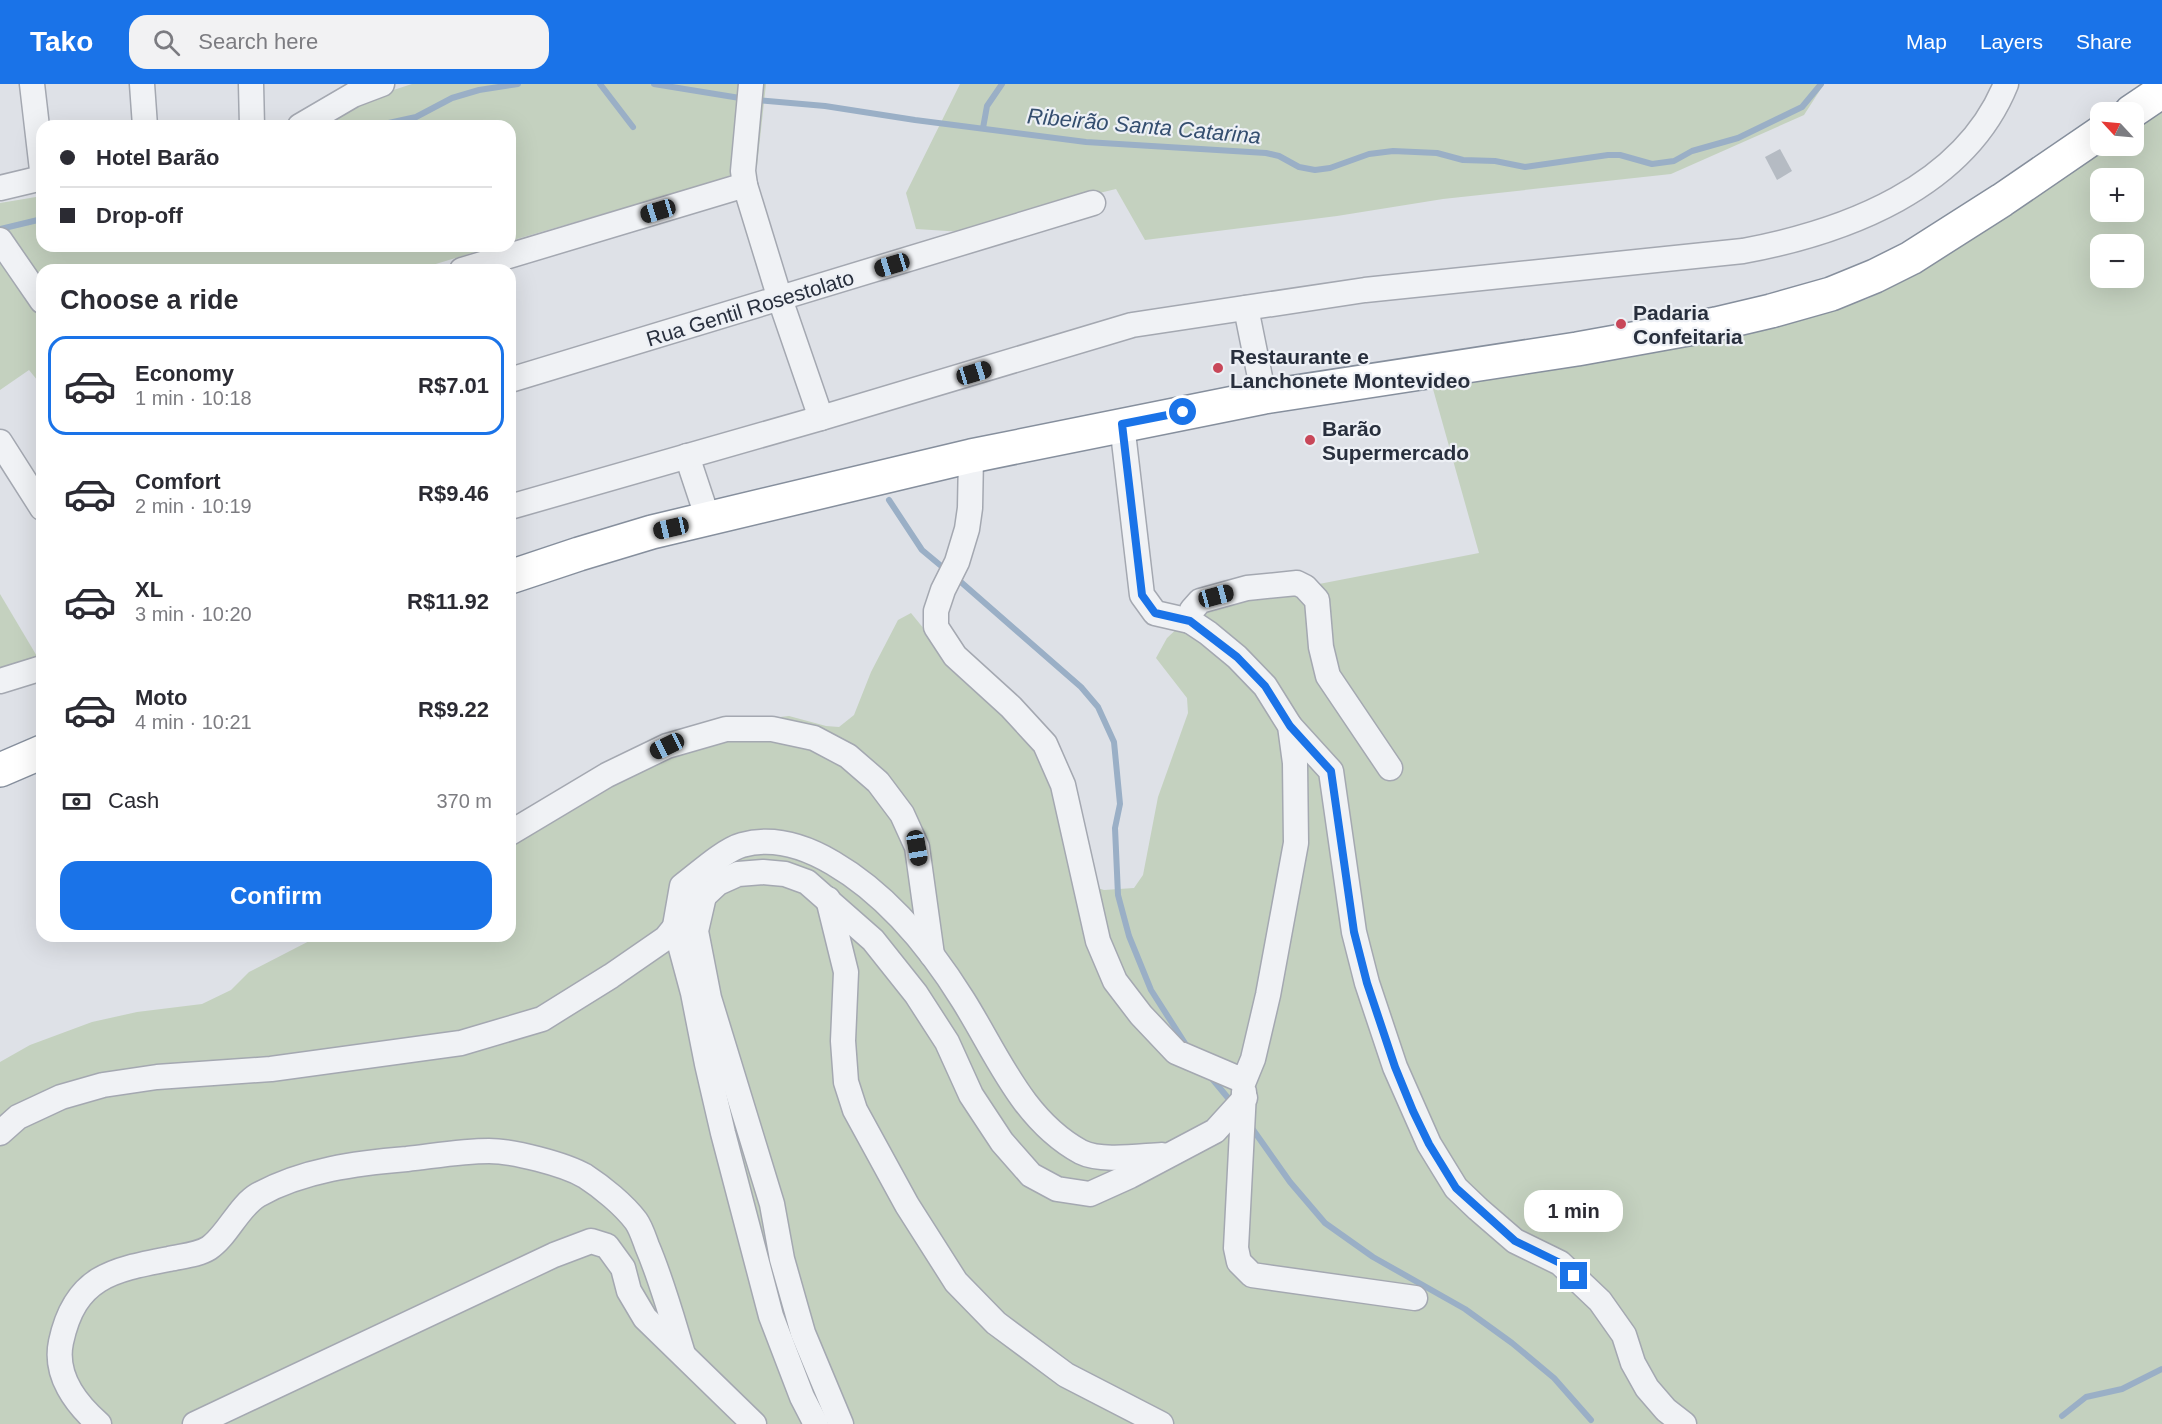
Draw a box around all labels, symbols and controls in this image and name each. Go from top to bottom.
search box [129,15,549,69]
text: Tako [30,26,93,57]
icon: search [150,26,183,59]
text: Search here [198,29,318,54]
text: Map [1906,30,1947,53]
text: Layers [1980,30,2043,53]
text: Share [2076,30,2132,53]
north arrow [2090,102,2144,156]
map controls [2090,102,2144,288]
water label: Ribeirão Santa Catarina [1026,103,1262,149]
text: Hotel Barão [96,145,219,170]
button: + [2090,168,2144,222]
car [638,197,678,225]
text: Drop-off [96,203,183,228]
button: − [2090,234,2144,288]
car [872,251,912,279]
street label: Rua Gentil Rosestolato [643,265,857,351]
text: Choose a ride [60,285,239,315]
place label: Padaria Confeitaria [1633,301,1743,348]
marker: Padaria Confeitaria [1614,317,1628,331]
place label: Restaurante e Lanchonete Montevideo [1230,345,1470,392]
icon: car [63,359,117,413]
car [954,359,994,387]
text: Economy [135,361,234,386]
marker: Restaurante e Lanchonete Montevideo [1211,361,1225,375]
text: R$7.01 [418,373,489,398]
text: 1 min · 10:18 [135,387,252,409]
route start [1169,398,1196,425]
place label: Barão Supermercado [1322,417,1469,464]
marker: Barão Supermercado [1303,433,1317,447]
icon: car [63,467,117,521]
text: Comfort [135,469,221,494]
text: R$9.46 [418,481,489,506]
text: 2 min · 10:19 [135,495,252,517]
car [651,515,691,541]
icon: car [63,575,117,629]
text: XL [135,577,163,602]
car [1196,583,1236,609]
text: R$11.92 [407,589,489,614]
text: 3 min · 10:20 [135,603,252,625]
icon: car [63,683,117,737]
text: Moto [135,685,188,710]
text: R$9.22 [418,697,489,722]
text: 4 min · 10:21 [135,711,252,733]
car [647,730,687,762]
icon: cash [60,785,93,818]
text: Cash [108,788,159,813]
text: 370 m [436,790,492,812]
car [905,829,929,867]
button: Confirm [60,861,492,930]
callout: 1 min [1524,1189,1624,1231]
text: 1 min [1547,1200,1600,1222]
route end [1560,1262,1587,1289]

